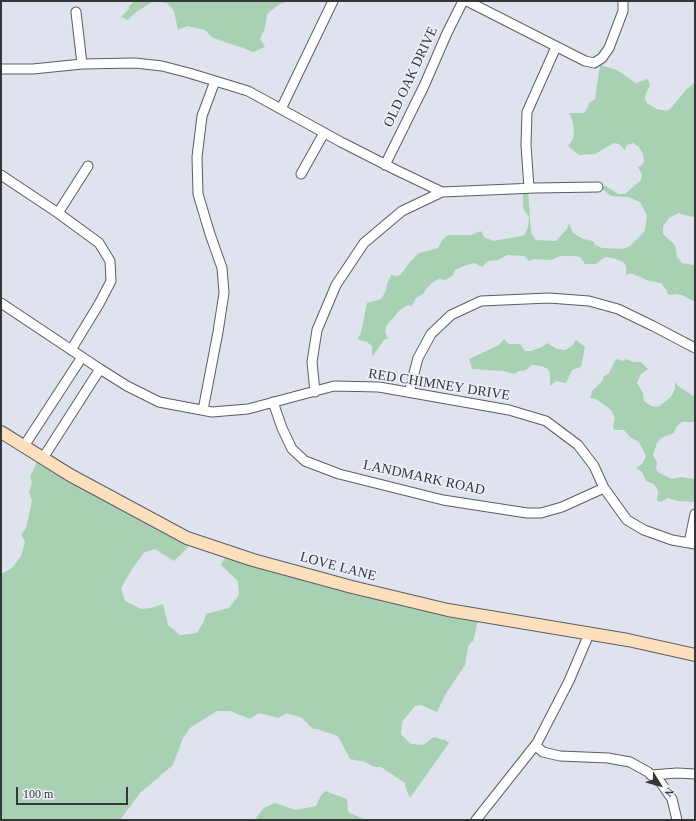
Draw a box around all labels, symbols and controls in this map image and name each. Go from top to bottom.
street label: OLD OAK DRIVE [380,24,442,130]
street label: RED CHIMNEY DRIVE [367,366,511,404]
street label: LANDMARK ROAD [362,457,486,499]
street label: LOVE LANE [298,549,378,585]
north arrow [640,765,680,805]
scale bar [18,779,130,805]
text: N [662,785,677,799]
text: 100 m [23,787,53,801]

